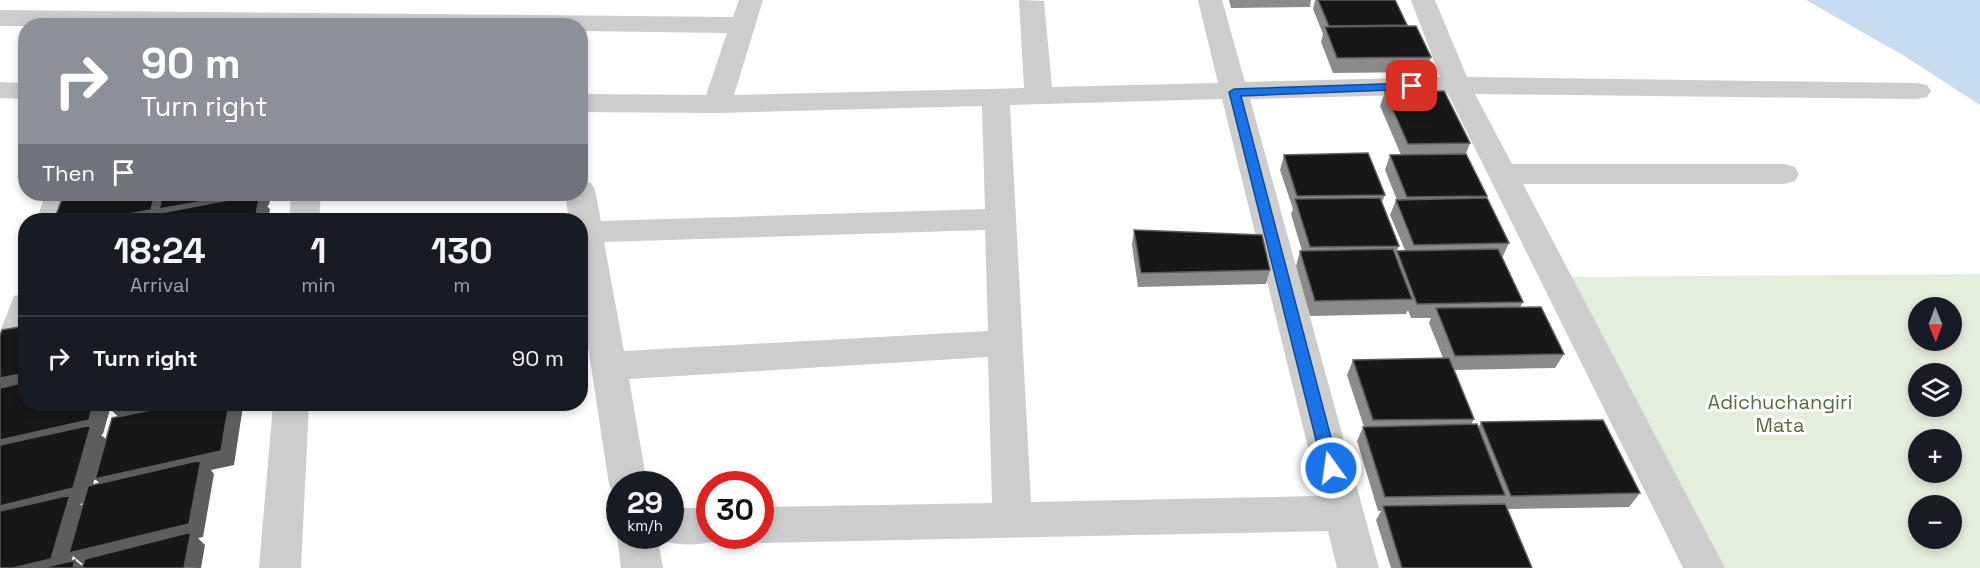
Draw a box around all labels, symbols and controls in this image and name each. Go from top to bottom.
text: 90 m [141,37,241,90]
icon: right [42,42,120,120]
pin [1386,60,1437,111]
icon: arrive [1395,69,1428,102]
text: Turn right [141,89,268,124]
icon: arrive [107,156,140,189]
text: Then [42,159,95,187]
text: 18:24 [113,228,206,274]
text: 1 [310,228,327,274]
text: 130 [431,228,493,274]
text: Arrival [130,272,189,298]
text: min [301,272,336,298]
text: m [453,272,470,298]
north arrow [1908,297,1962,351]
map controls [1908,297,1962,549]
icon: right [42,342,75,375]
text: Turn right [93,344,198,372]
text: 90 m [512,344,564,372]
button: layers [1908,363,1962,417]
park label: Adichuchangiri Mata [1708,389,1852,438]
button: + [1908,429,1962,483]
position arrow [1299,436,1363,500]
speed limit sign: 30 [696,471,774,549]
text: 29 [627,483,663,522]
button: − [1908,495,1962,549]
text: km/h [627,516,663,535]

